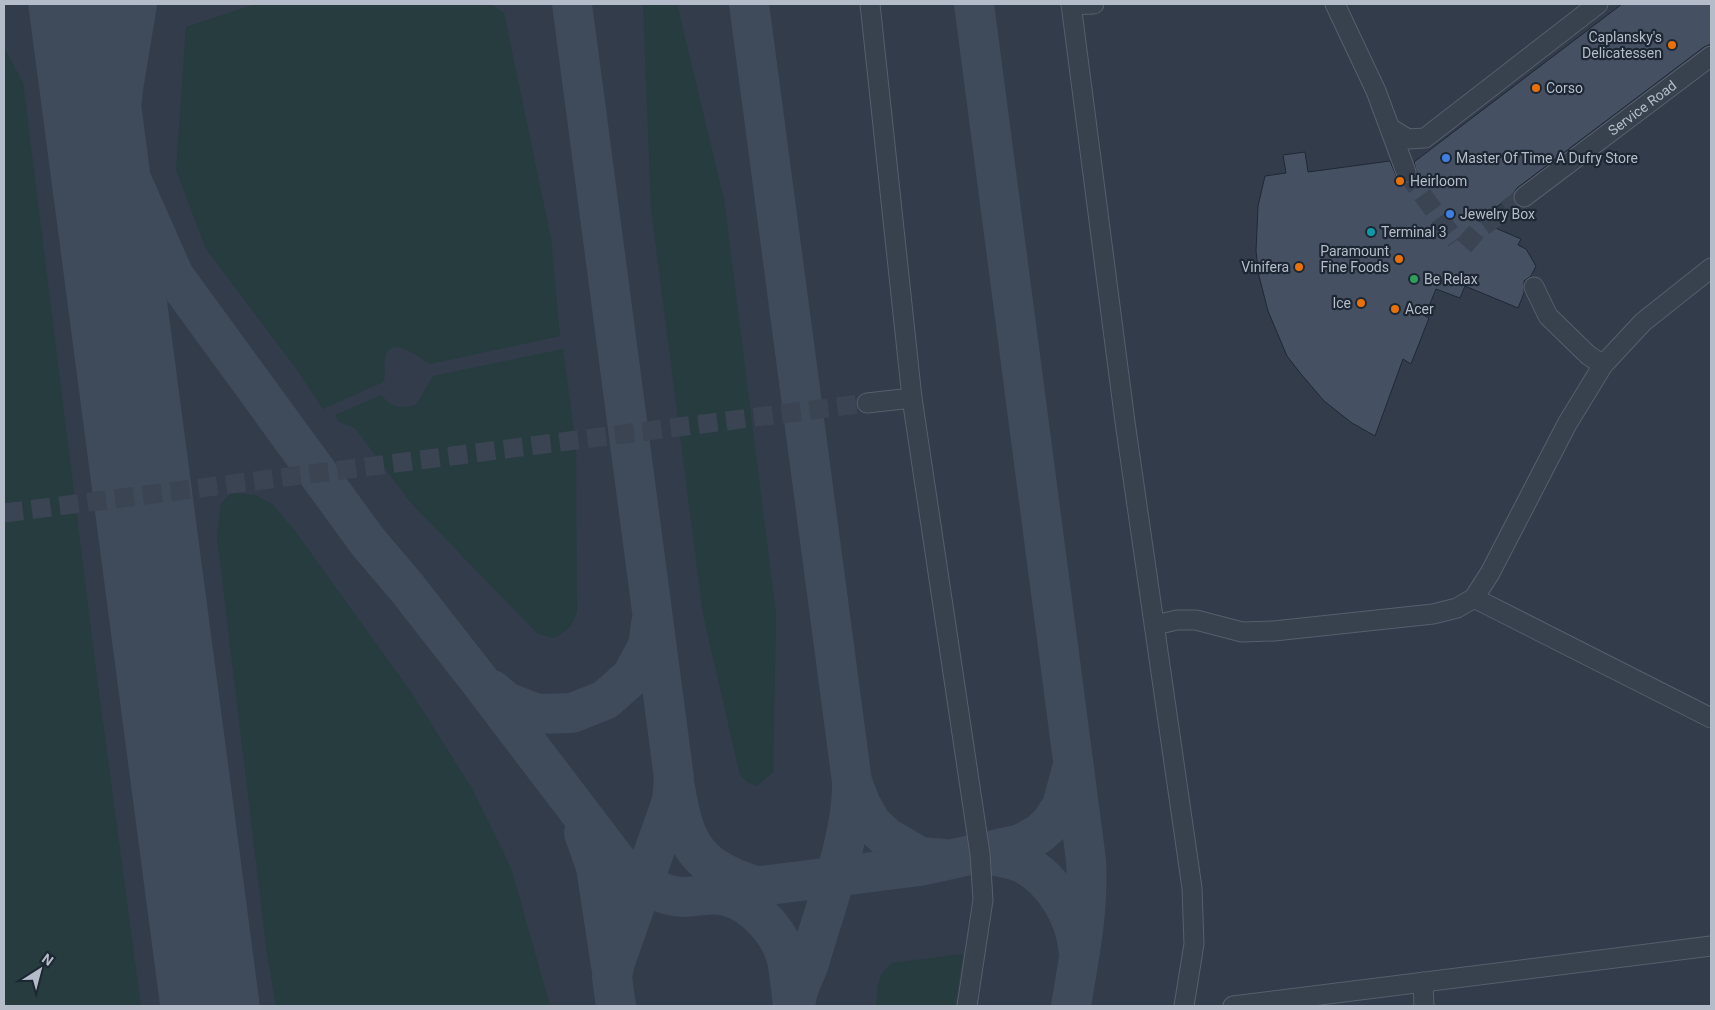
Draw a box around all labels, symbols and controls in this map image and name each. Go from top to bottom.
place label: Caplansky's Delicatessen [1582,29,1662,61]
marker: Caplansky's Delicatessen [1666,39,1678,51]
street label: Service Road [1605,77,1679,139]
place label: Corso [1546,80,1583,96]
marker: Corso [1530,82,1542,94]
place label: Master Of Time A Dufry Store [1456,150,1638,166]
marker: Master Of Time A Dufry Store [1440,152,1452,164]
place label: Heirloom [1410,173,1467,189]
marker: Heirloom [1394,175,1406,187]
place label: Jewelry Box [1460,206,1535,222]
marker: Jewelry Box [1444,208,1456,220]
place label: Terminal 3 [1381,224,1447,240]
marker: Terminal 3 [1365,226,1377,238]
place label: Paramount Fine Foods [1320,243,1389,275]
marker: Paramount Fine Foods [1393,253,1405,265]
place label: Vinifera [1241,259,1289,275]
marker: Vinifera [1293,261,1305,273]
place label: Be Relax [1424,271,1478,287]
marker: Be Relax [1408,273,1420,285]
place label: Ice [1332,295,1351,311]
marker: Ice [1355,297,1367,309]
place label: Acer [1405,301,1434,317]
marker: Acer [1389,303,1401,315]
north arrow [15,945,65,995]
text: N [39,950,56,969]

